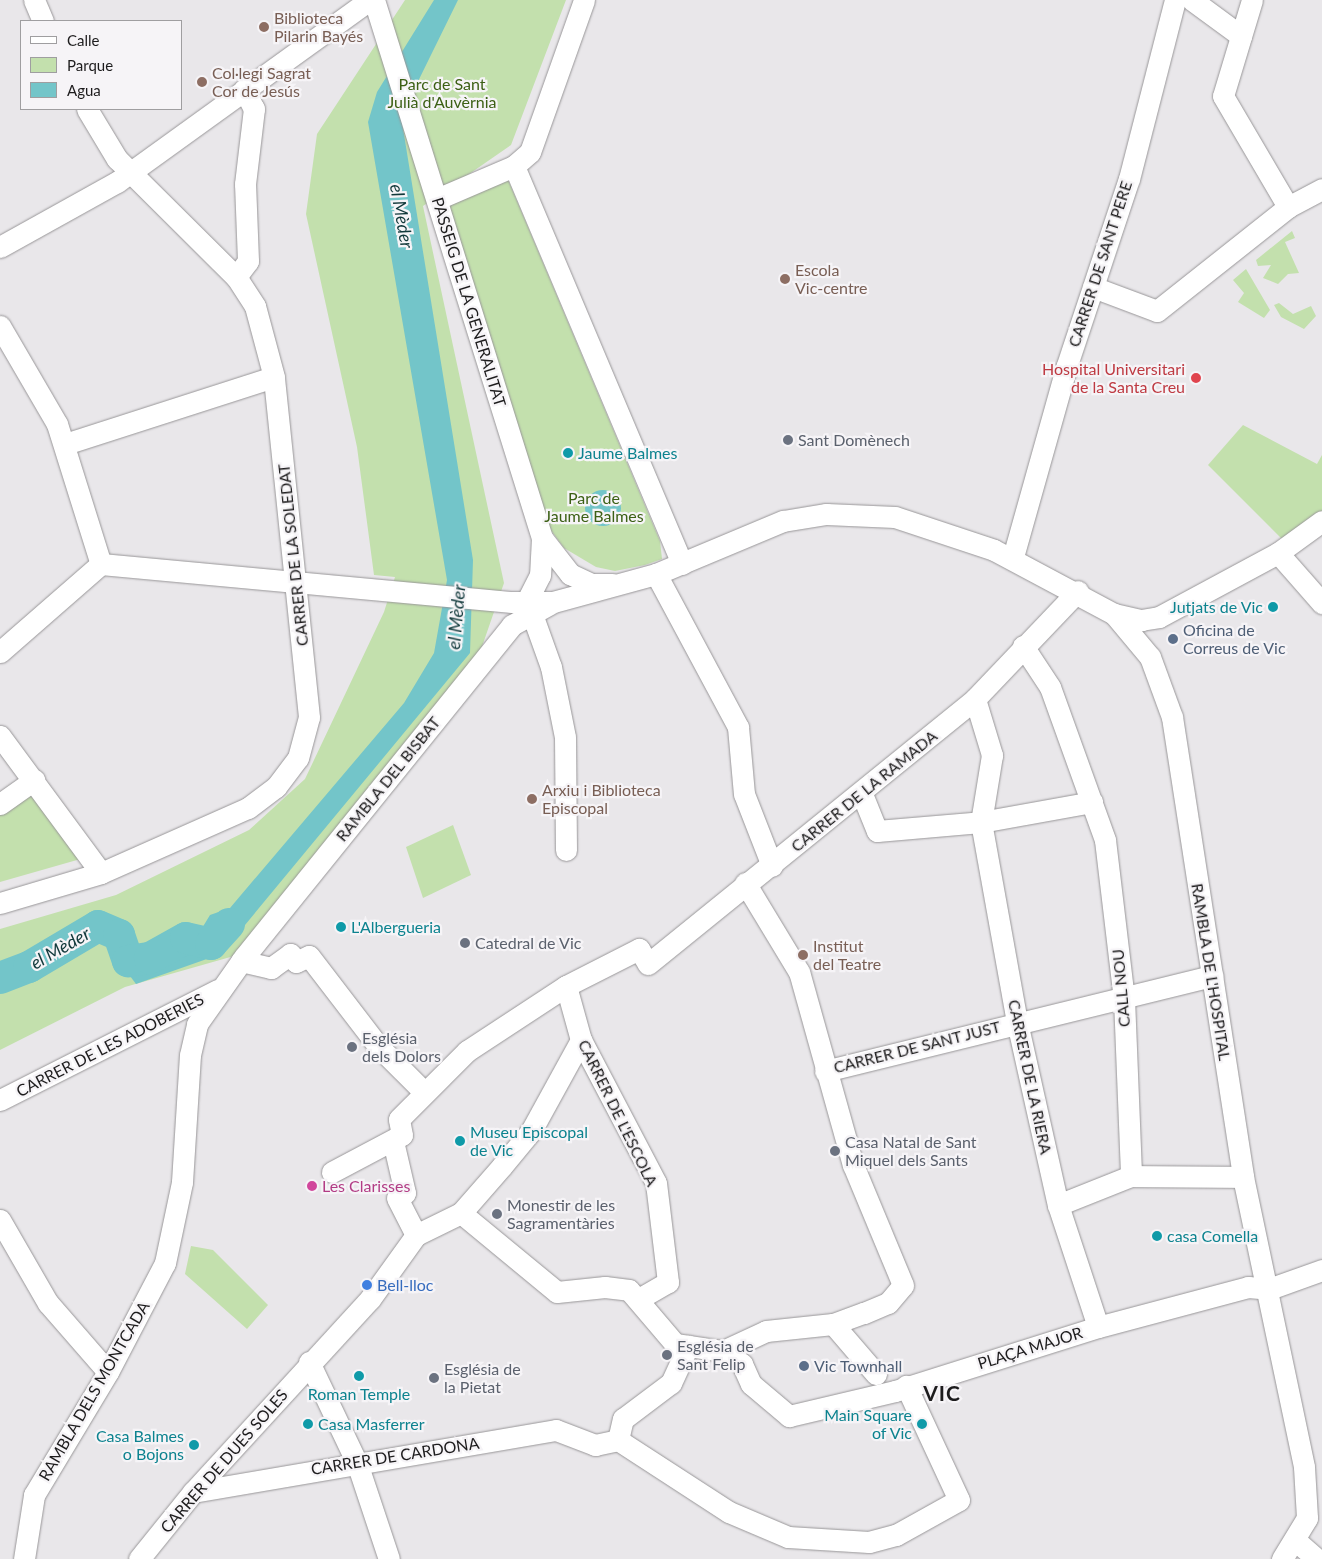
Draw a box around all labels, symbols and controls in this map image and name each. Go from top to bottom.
place label: Biblioteca Pilarin Bayés [274,8,363,46]
legend [20,20,182,110]
marker: Biblioteca Pilarin Bayés [258,21,270,33]
text: Calle [67,31,99,49]
text: Parque [67,56,113,74]
place label: Col·legi Sagrat Cor de Jesús [212,63,311,101]
park label: Parc de Sant Julià d'Auvèrnia [387,74,497,112]
marker: Col·legi Sagrat Cor de Jesús [196,76,208,88]
text: Agua [67,81,101,99]
street label: CARRER DE SANT PERE [1064,178,1136,350]
water label: el Mèder [386,182,418,250]
street label: PASSEIG DE LA GENERALITAT [428,195,510,409]
place label: Escola Vic-centre [795,260,868,298]
marker: Escola Vic-centre [779,273,791,285]
place label: Hospital Universitari de la Santa Creu [1042,359,1185,397]
marker: Hospital Universitari de la Santa Creu [1189,371,1203,385]
place label: Sant Domènech [798,430,910,450]
marker: Sant Domènech [782,434,794,446]
place label: Jaume Balmes [578,443,677,463]
marker: Jaume Balmes [562,447,574,459]
street label: CARRER DE LA SOLEDAT [274,463,312,647]
park label: Parc de Jaume Balmes [544,488,644,526]
water label: el Mèder [442,584,470,650]
place label: Jutjats de Vic [1170,597,1263,617]
marker: Jutjats de Vic [1267,601,1279,613]
place label: Oficina de Correus de Vic [1183,620,1286,658]
marker: Oficina de Correus de Vic [1167,633,1179,645]
street label: RAMBLA DEL BISBAT [332,712,444,846]
street label: CARRER DE LA RAMADA [787,726,941,856]
place label: Arxiu i Biblioteca Episcopal [542,780,661,818]
marker: Arxiu i Biblioteca Episcopal [526,793,538,805]
street label: RAMBLA DE L'HOSPITAL [1187,882,1235,1062]
place label: L'Albergueria [351,917,441,937]
marker: L'Albergueria [335,921,347,933]
water label: el Mèder [26,922,94,974]
place label: Catedral de Vic [475,933,582,953]
place label: Institut del Teatre [813,936,882,974]
marker: Catedral de Vic [459,937,471,949]
street label: CALL NOU [1108,948,1134,1028]
marker: Institut del Teatre [797,949,809,961]
street label: CARRER DE LES ADOBERIES [13,989,207,1101]
street label: CARRER DE LA RIERA [1004,998,1056,1156]
street label: CARRER DE SANT JUST [831,1017,1003,1077]
place label: Església dels Dolors [362,1028,441,1066]
street label: CARRER DE L'ESCOLA [574,1037,662,1189]
marker: Església dels Dolors [346,1041,358,1053]
place label: Museu Episcopal de Vic [470,1122,588,1160]
place label: Casa Natal de Sant Miquel dels Sants [845,1132,977,1170]
marker: Museu Episcopal de Vic [454,1135,466,1147]
marker: Casa Natal de Sant Miquel dels Sants [829,1145,841,1157]
place label: Les Clarisses [322,1176,410,1196]
marker: Les Clarisses [306,1180,318,1192]
place label: Monestir de les Sagramentàries [507,1195,615,1233]
marker: Monestir de les Sagramentàries [491,1208,503,1220]
place label: casa Comella [1167,1226,1258,1246]
marker: casa Comella [1151,1230,1163,1242]
place label: Bell-lloc [377,1275,433,1295]
marker: Bell-lloc [361,1279,373,1291]
street label: RAMBLA DELS MONTCADA [35,1298,153,1484]
street label: PLAÇA MAJOR [975,1323,1085,1373]
place label: Església de Sant Felip [677,1336,754,1374]
marker: Església de Sant Felip [661,1349,673,1361]
place label: Vic Townhall [814,1356,903,1376]
place label: Església de la Pietat [444,1359,521,1397]
marker: Vic Townhall [798,1360,810,1372]
marker: Roman Temple [353,1370,365,1382]
marker: Església de la Pietat [428,1372,440,1384]
district label: VIC [923,1380,961,1406]
place label: Roman Temple [307,1384,411,1404]
street label: CARRER DE DUES SOLES [156,1385,292,1537]
place label: Main Square of Vic [824,1405,912,1443]
place label: Casa Masferrer [318,1414,424,1434]
marker: Casa Masferrer [302,1418,314,1430]
marker: Main Square of Vic [916,1418,928,1430]
place label: Casa Balmes o Bojons [96,1426,184,1464]
street label: CARRER DE CARDONA [310,1433,480,1479]
marker: Casa Balmes o Bojons [188,1439,200,1451]

